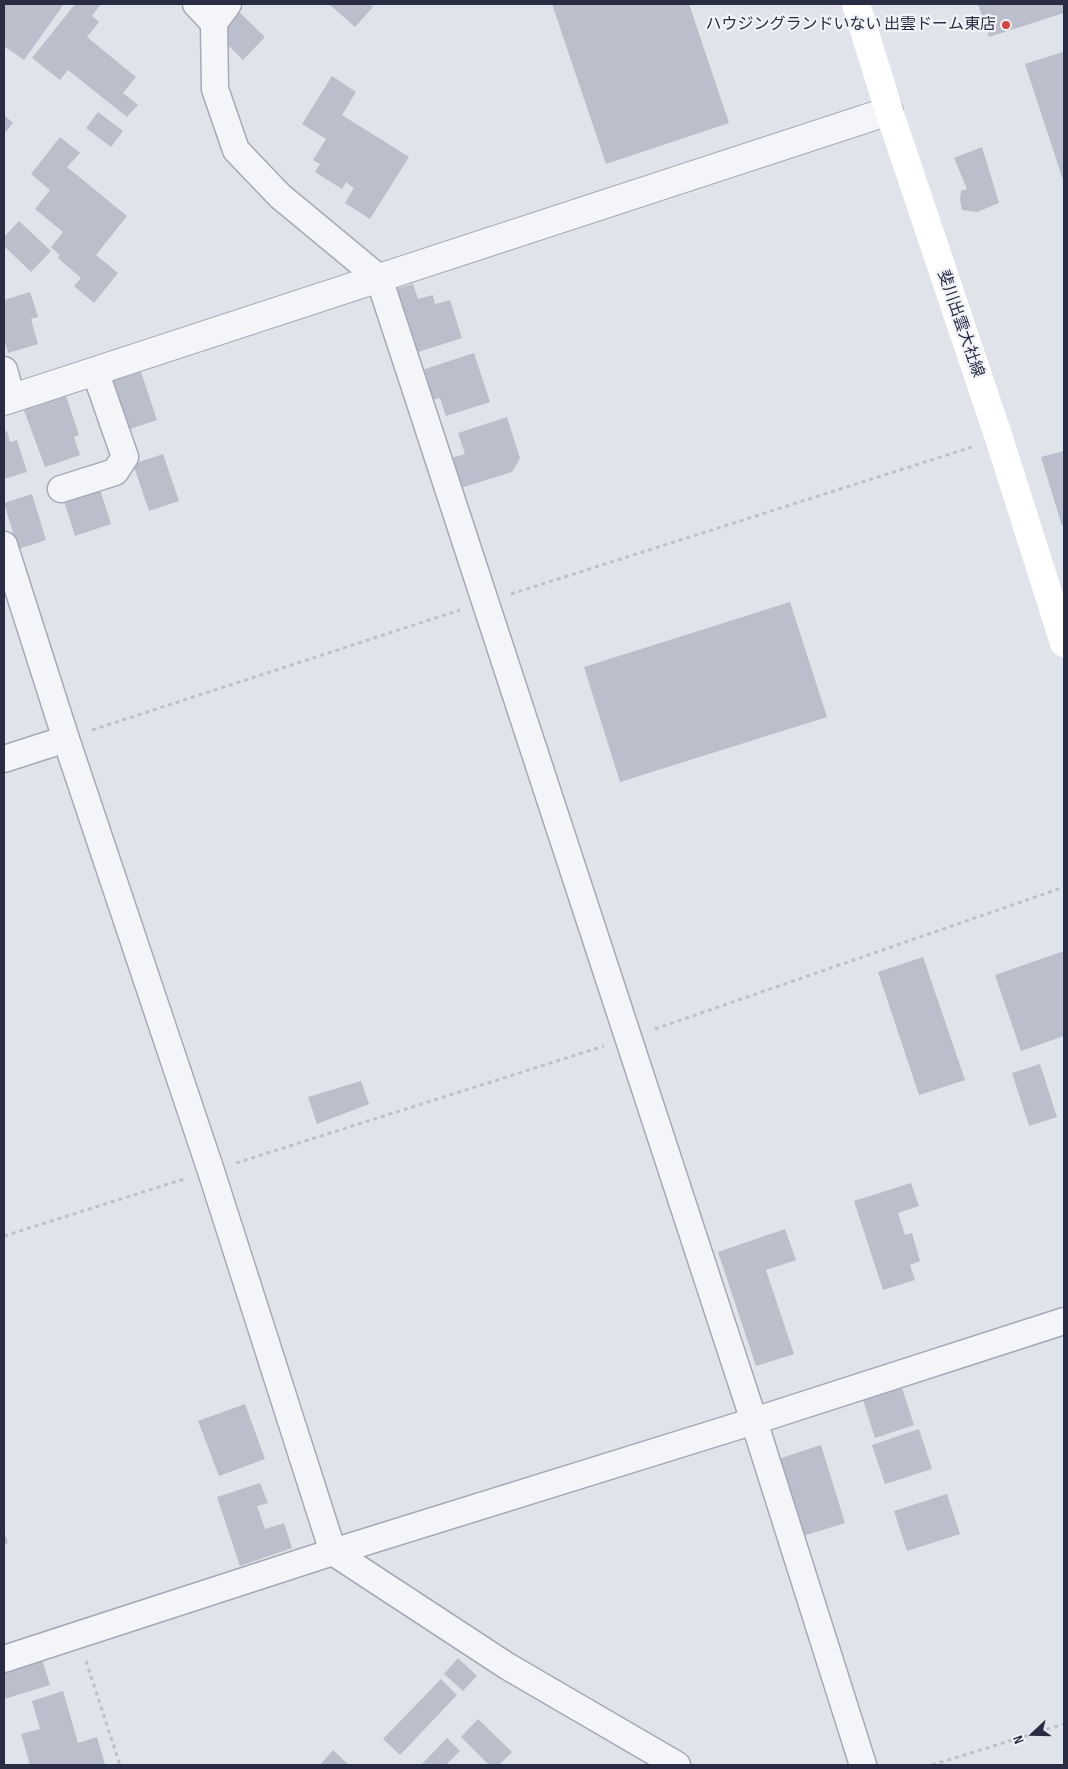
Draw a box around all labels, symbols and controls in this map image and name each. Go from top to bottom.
place label: ハウジングランドいない 出雲ドーム東店 [705,15,996,35]
marker: ハウジングランドいない 出雲ドーム東店 [1000,19,1012,31]
street label: 斐川出雲大社線 [933,268,987,380]
north arrow [1008,1709,1058,1759]
text: N [1009,1733,1028,1746]

